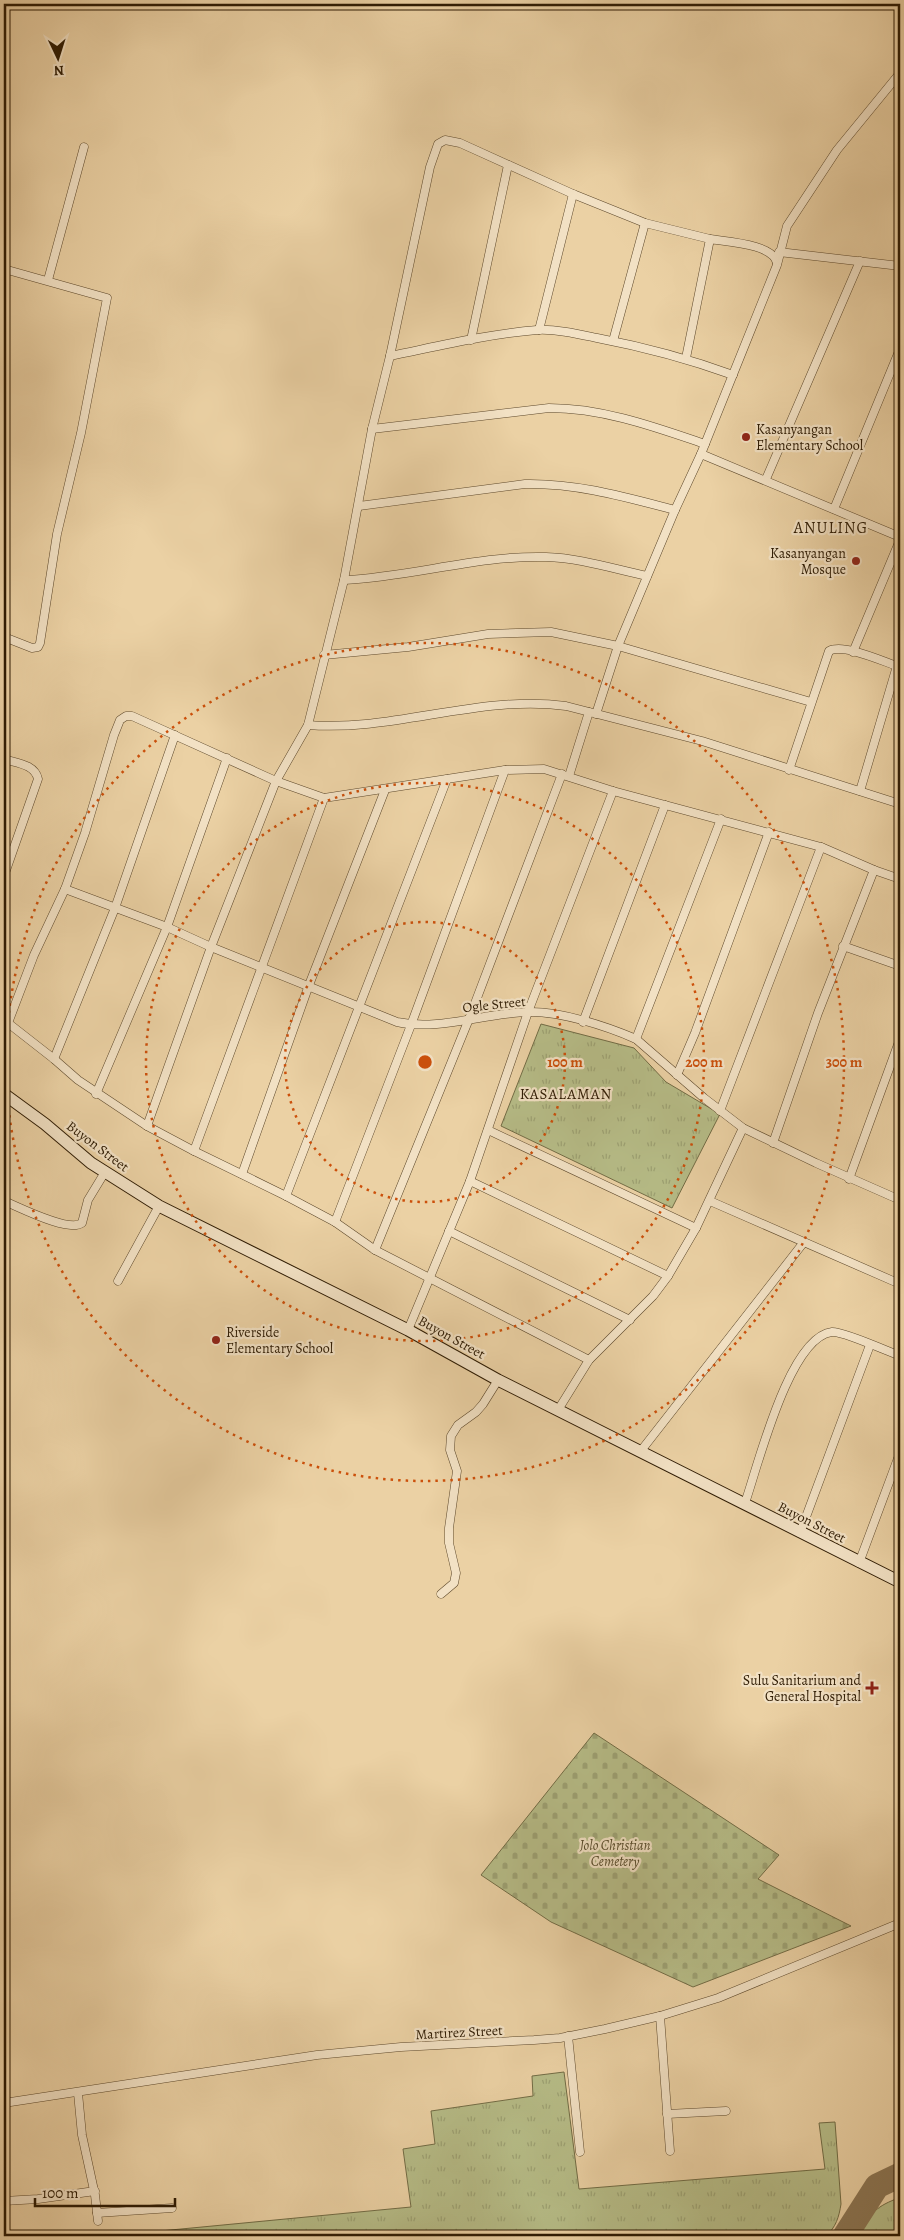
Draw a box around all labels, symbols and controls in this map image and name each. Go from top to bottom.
north arrow [32,32,82,82]
text: N [53,61,65,80]
place label: Kasanyangan Elementary School [756,420,864,455]
marker: Kasanyangan Elementary School [740,431,752,443]
district label: ANULING [793,517,868,539]
place label: Kasanyangan Mosque [770,544,846,579]
marker: Kasanyangan Mosque [850,555,862,567]
street label: Ogle Street [461,992,527,1017]
text: 100 m [547,1052,583,1072]
text: 200 m [685,1052,723,1072]
text: 300 m [826,1052,863,1072]
centre of rings [416,1053,434,1071]
district label: KASALAMAN [520,1084,612,1104]
street label: Buyon Street [63,1117,133,1176]
street label: Buyon Street [415,1311,489,1364]
place label: Riverside Elementary School [226,1323,334,1358]
marker: Riverside Elementary School [210,1334,222,1346]
street label: Buyon Street [775,1497,849,1548]
place label: Sulu Sanitarium and General Hospital [743,1671,862,1706]
marker: Sulu Sanitarium and General Hospital [865,1681,879,1695]
park label: Jolo Christian Cemetery [579,1836,650,1871]
street label: Martirez Street [415,2021,503,2044]
scale bar [35,2175,175,2207]
text: 100 m [42,2183,79,2203]

